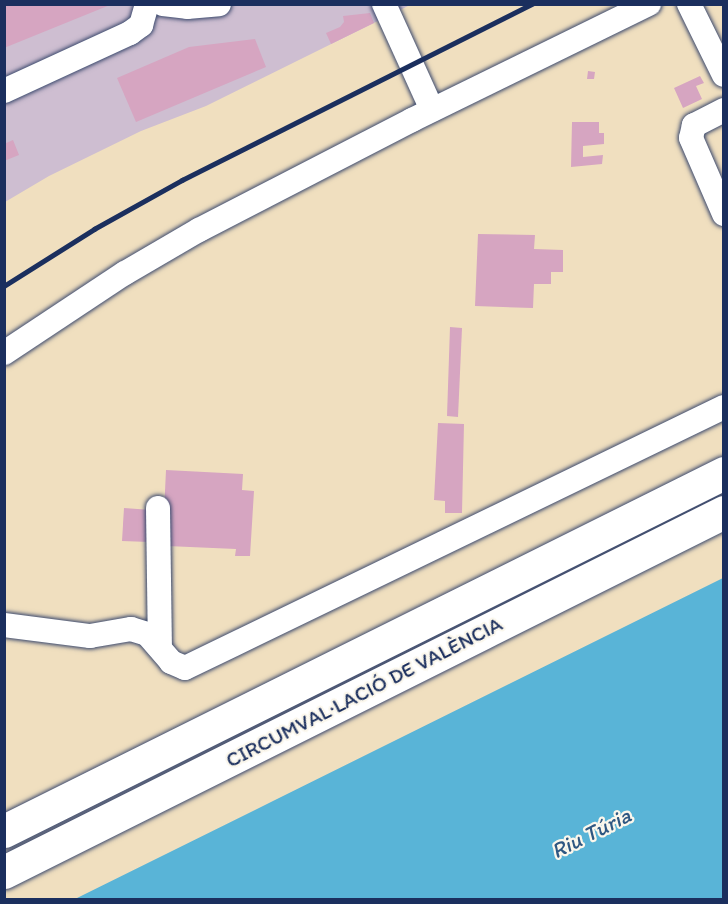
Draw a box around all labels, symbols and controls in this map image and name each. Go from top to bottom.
street label: CIRCUMVAL·LACIÓ DE VALÈNCIA [222,611,506,773]
water label: Riu Túria [548,802,634,864]

